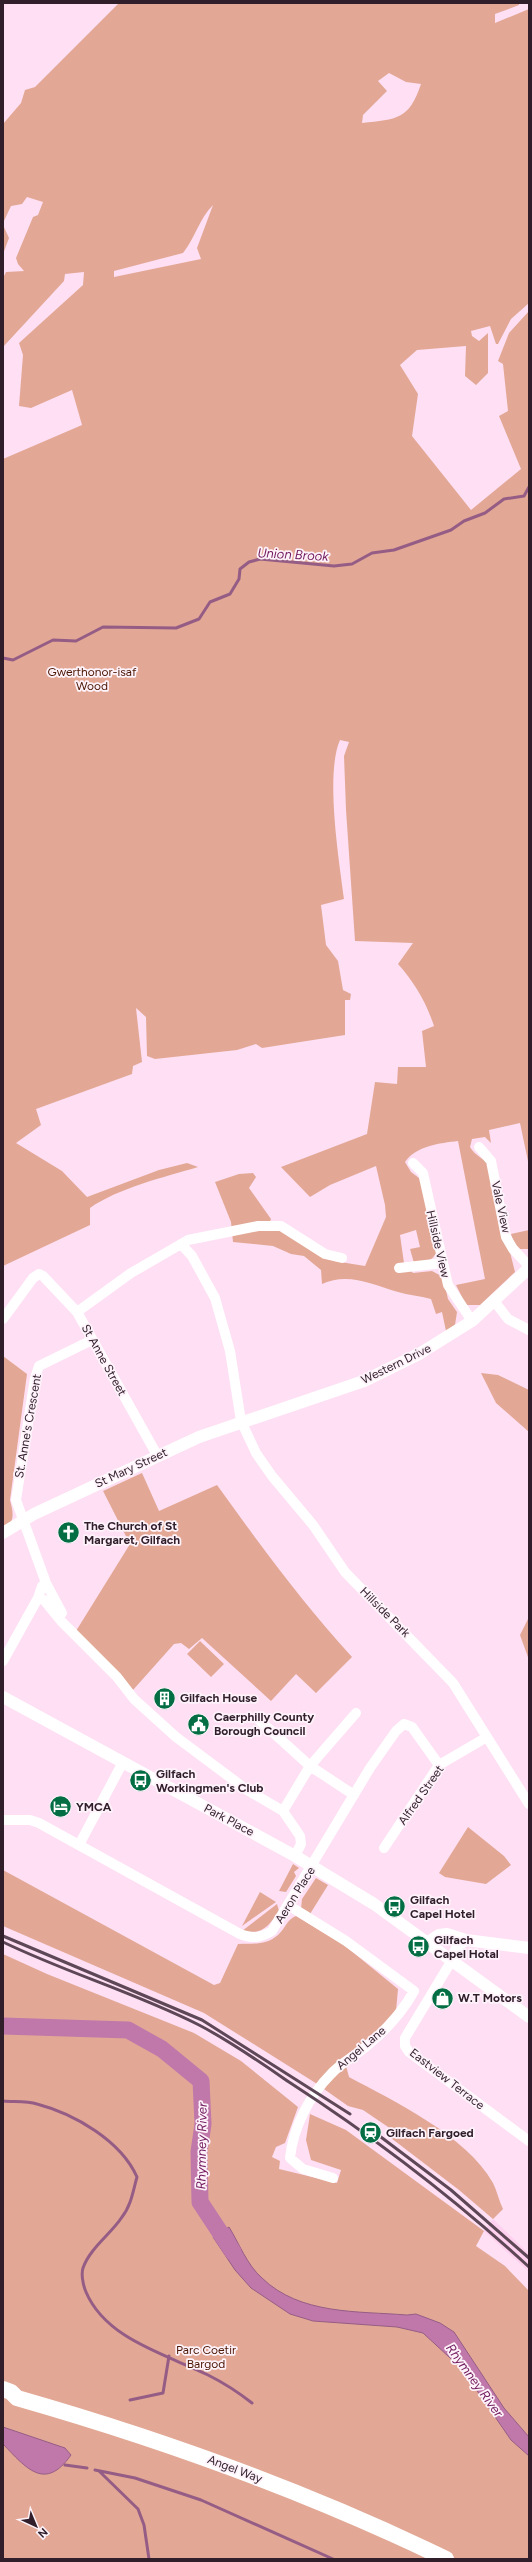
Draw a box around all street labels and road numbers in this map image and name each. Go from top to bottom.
street label: Vale View [489,1180,513,1235]
street label: Hillside View [423,1209,453,1280]
street label: St Anne Street [79,1322,130,1399]
street label: Western Drive [359,1341,433,1387]
street label: St. Anne's Crescent [12,1372,44,1479]
street label: St Mary Street [93,1445,170,1491]
street label: Hillside Park [357,1584,413,1640]
street label: Alfred Street [395,1762,447,1827]
street label: Park Place [202,1801,257,1839]
street label: Aeron Place [272,1864,318,1926]
street label: Angel Lane [334,2023,389,2073]
street label: Eastview Terrace [407,2046,487,2113]
street label: Angel Way [206,2452,265,2486]

